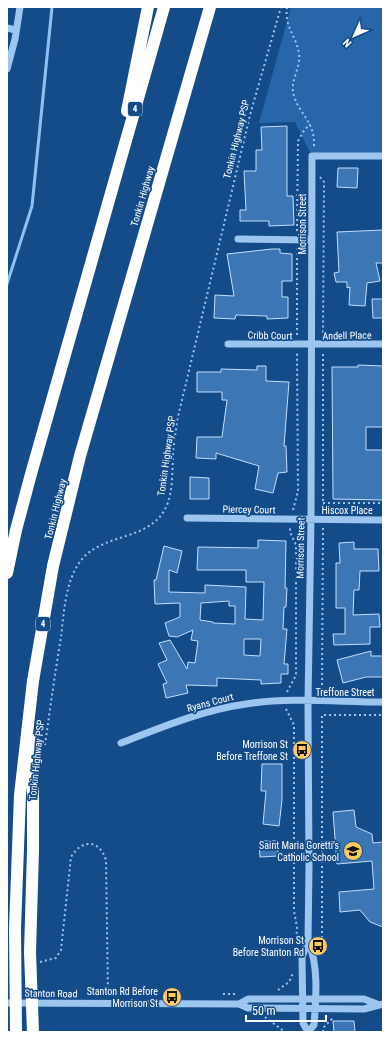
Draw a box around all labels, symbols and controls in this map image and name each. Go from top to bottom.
north arrow [334,16,374,56]
text: N [340,36,354,50]
street label: Tonkin Highway PSP [221,98,252,180]
road number: 4 [128,102,142,116]
street label: Tonkin Highway [129,165,156,228]
street label: Morrison Street [297,193,308,255]
street label: Cribb Court [247,330,293,341]
street label: Andell Place [322,330,372,341]
street label: Tonkin Highway PSP [155,415,178,497]
street label: Tonkin Highway [43,478,68,541]
street label: Piercey Court [222,504,276,515]
street label: Hiscox Place [321,505,373,516]
street label: Morrison Street [294,517,307,579]
road number: 4 [36,617,50,631]
street label: Treffone Street [315,687,375,698]
street label: Ryans Court [186,691,235,714]
street label: Tonkin Highway PSP [27,719,46,801]
place label: Morrison St Before Treffone St [216,739,288,762]
bus stop icon: Morrison St Before Treffone St [291,739,313,761]
place label: Saint Maria Goretti’s Catholic School [259,840,339,863]
school or university icon: Saint Maria Goretti’s Catholic School [342,840,364,862]
place label: Morrison St Before Stanton Rd [233,935,304,958]
bus stop icon: Morrison St Before Stanton Rd [307,935,329,957]
place label: Stanton Rd Before Morrison St [87,986,158,1009]
bus stop icon: Stanton Rd Before Morrison St [161,986,183,1008]
street label: Stanton Road [24,988,78,999]
scale bar [246,997,326,1023]
text: 50 m [252,1004,276,1018]

